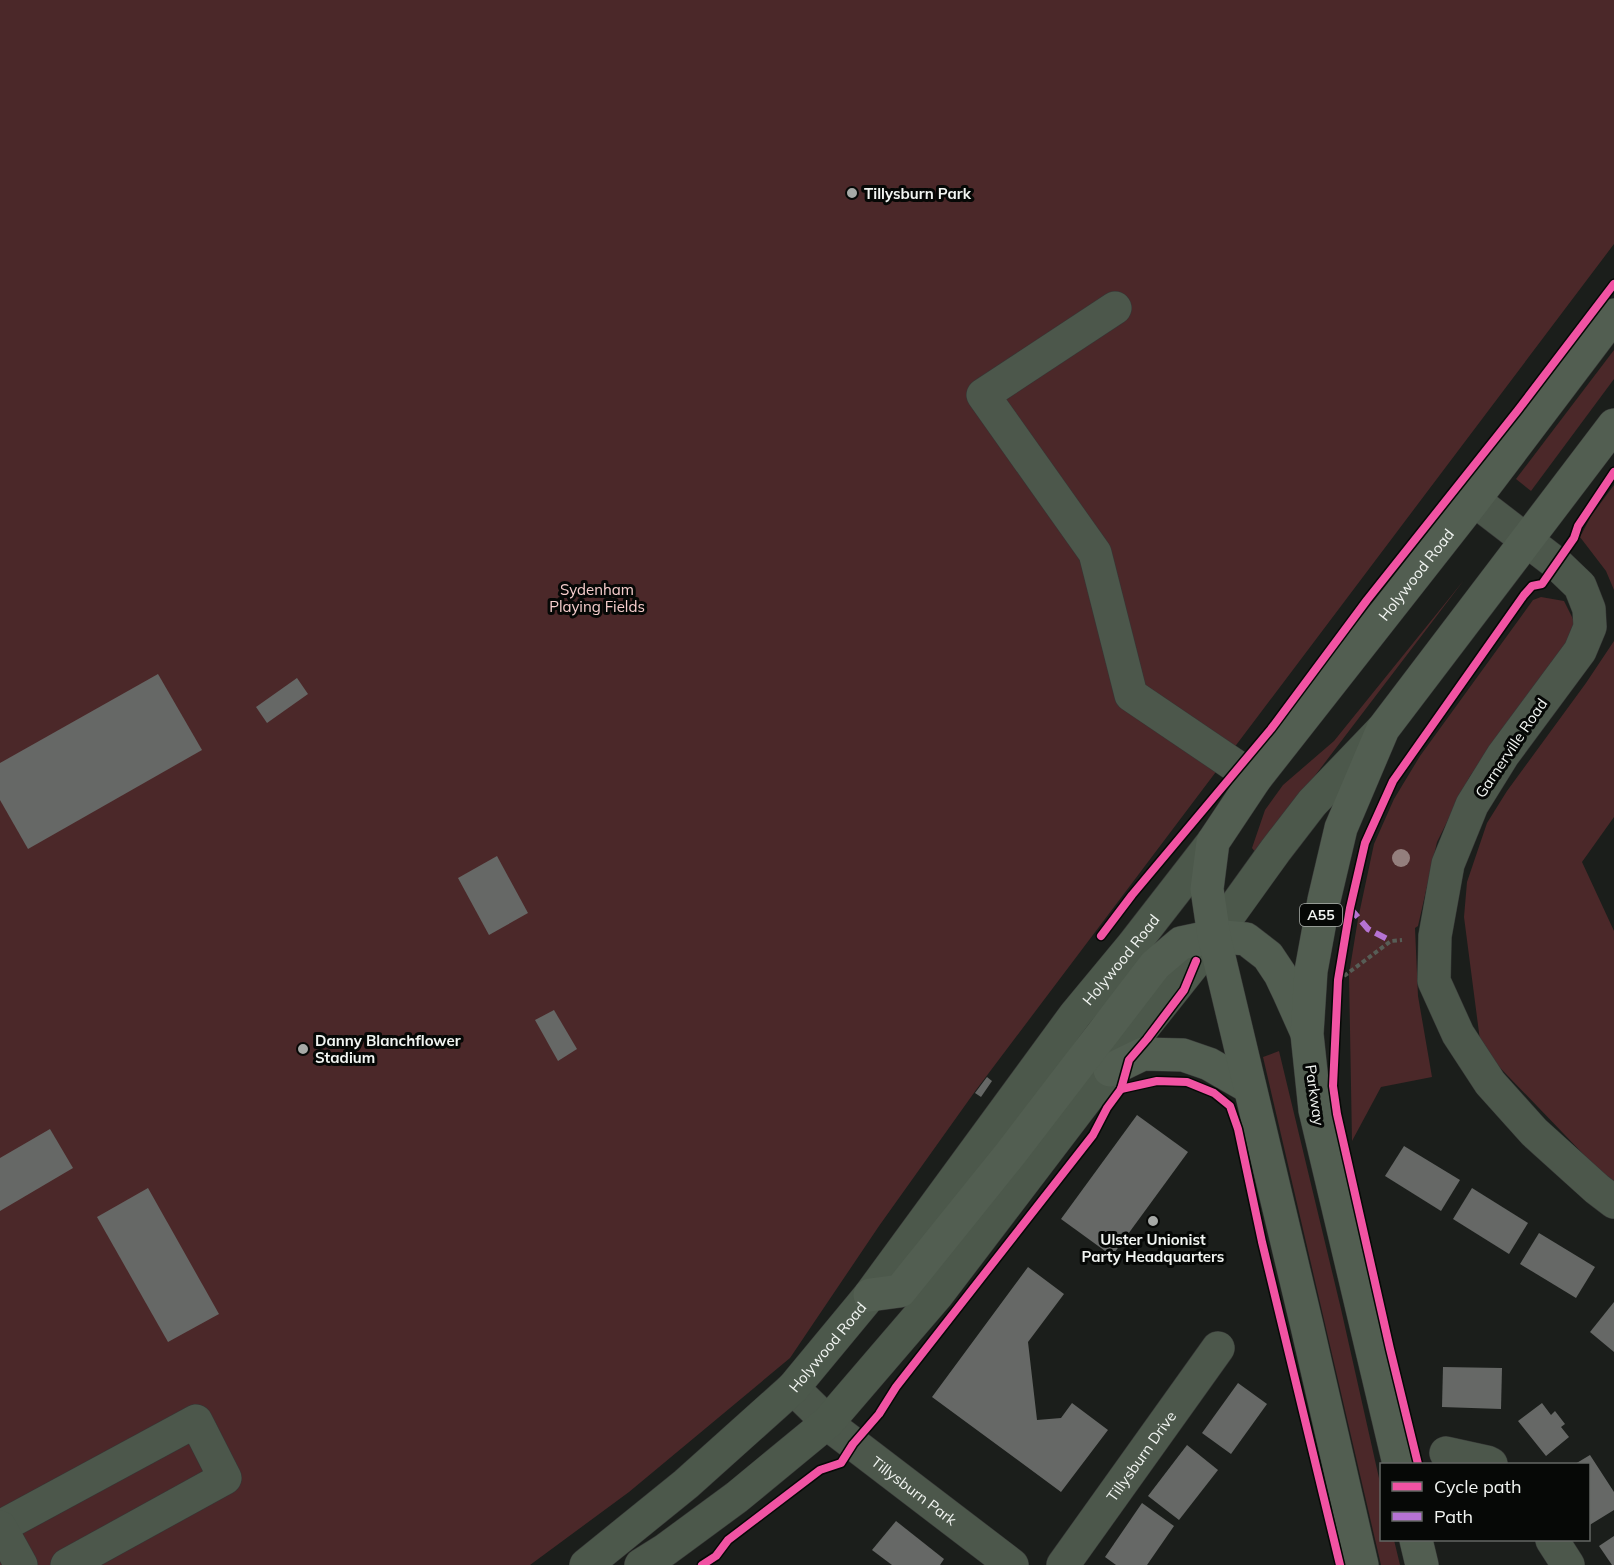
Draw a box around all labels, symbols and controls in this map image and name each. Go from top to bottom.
place label: Tillysburn Park [864,184,972,203]
marker: Tillysburn Park [845,186,859,200]
street label: Holywood Road [1374,525,1458,624]
park label: Sydenham Playing Fields [549,580,645,616]
street label: Garnerville Road [1471,695,1551,801]
road number: A55 [1300,904,1342,926]
street label: Holywood Road [1078,910,1163,1009]
place label: Danny Blanchflower Stadium [315,1031,461,1067]
marker: Danny Blanchflower Stadium [296,1042,310,1056]
street label: Parkway [1301,1063,1329,1127]
marker: Ulster Unionist Party Headquarters [1146,1214,1160,1228]
place label: Ulster Unionist Party Headquarters [1082,1230,1224,1266]
street label: Holywood Road [784,1298,870,1396]
street label: Tillysburn Drive [1102,1407,1180,1505]
street label: Tillysburn Park [868,1452,961,1529]
legend [1380,1463,1590,1541]
text: Cycle path [1434,1475,1521,1498]
text: Path [1434,1505,1473,1528]

